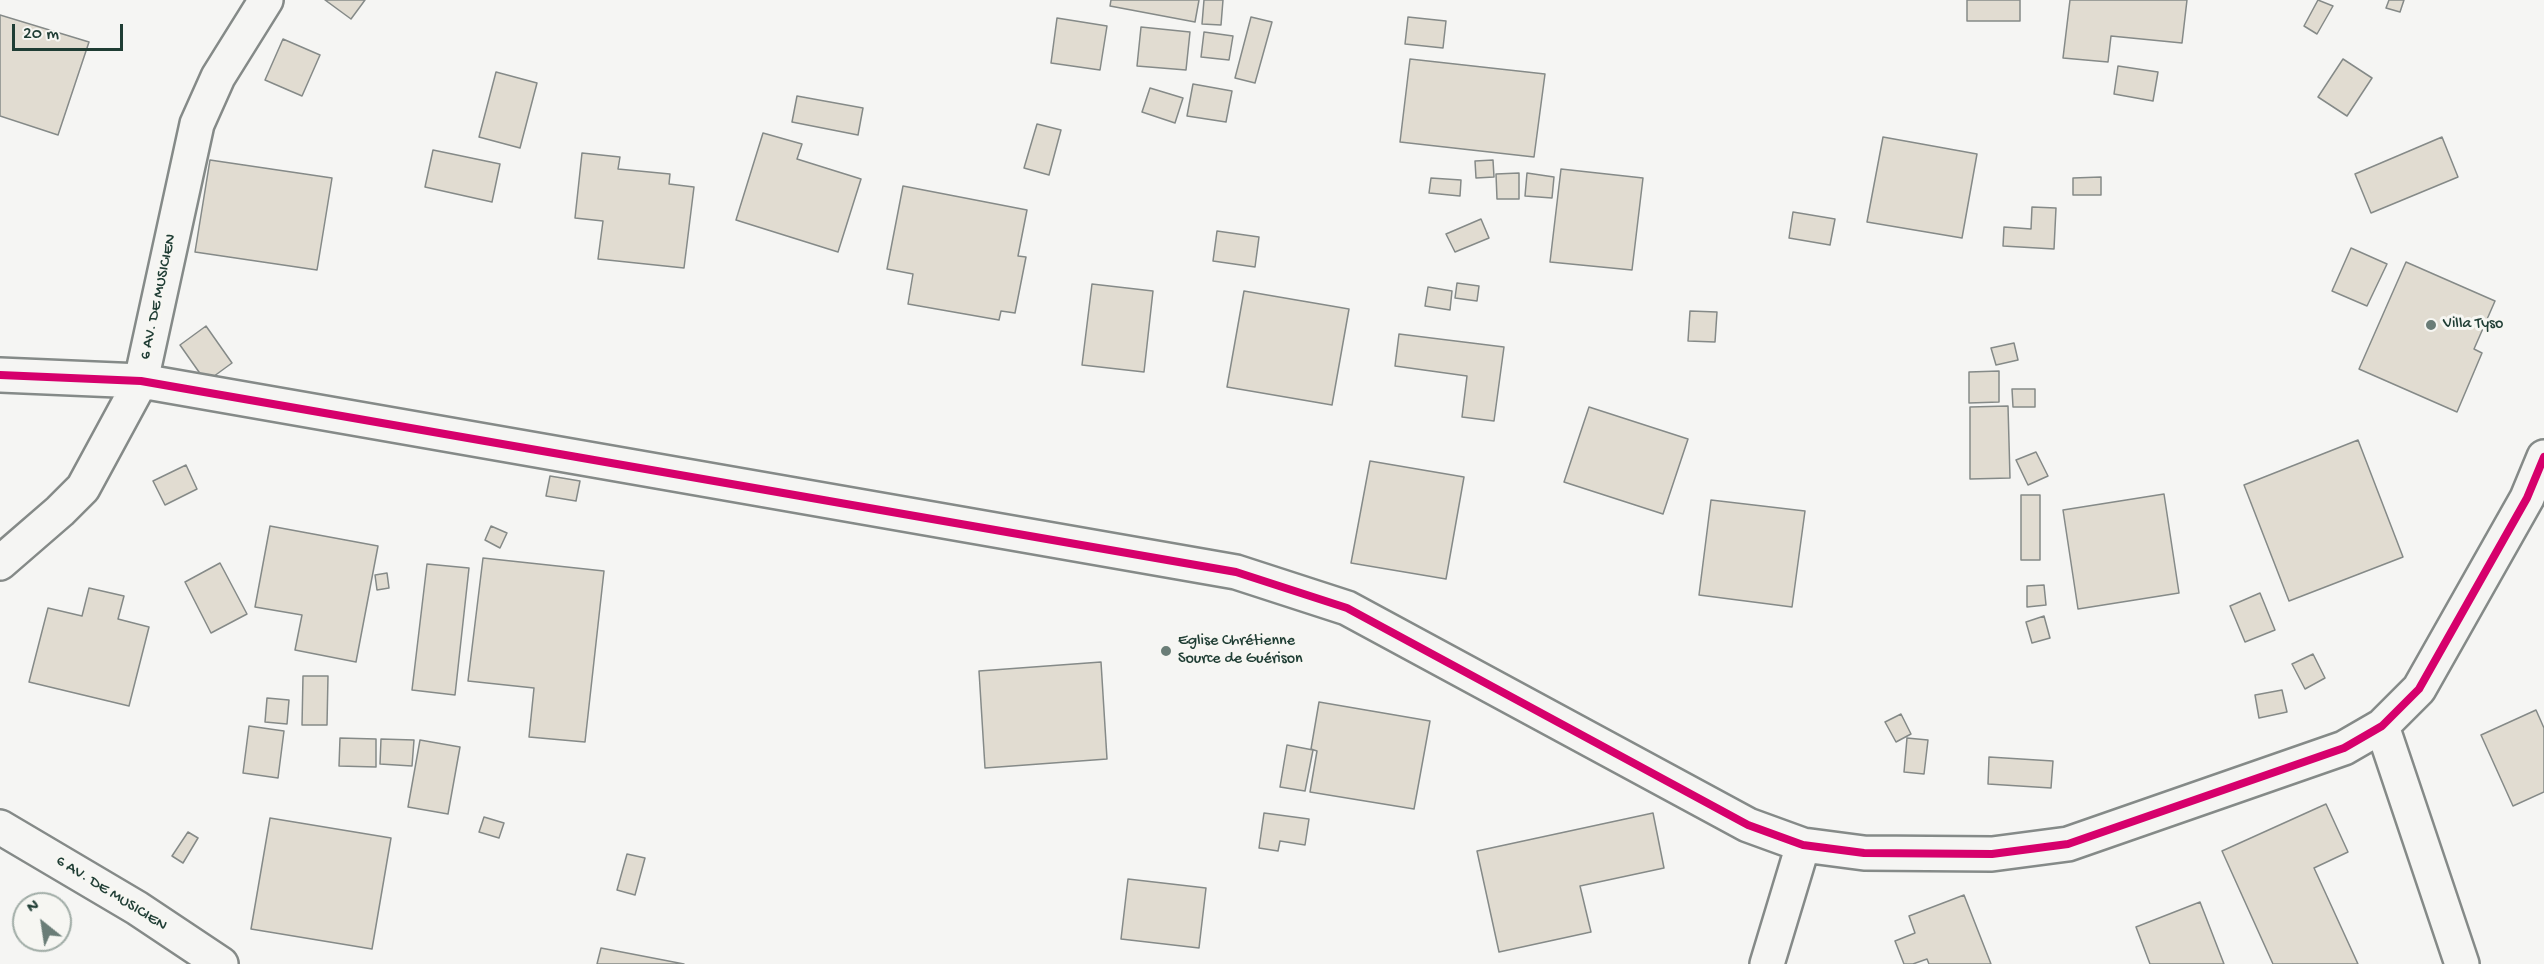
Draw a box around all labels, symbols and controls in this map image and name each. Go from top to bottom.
scale bar [15,12,126,50]
text: 20 m [23,24,59,45]
street label: 6 AV. DE MUSICIEN [136,233,182,361]
place label: Villa Tyso [2443,315,2503,335]
marker: Villa Tyso [2424,318,2438,332]
place label: Eglise Chrétienne Source de Guérison [1178,632,1303,670]
marker: Eglise Chrétienne Source de Guérison [1159,644,1173,658]
street label: 6 AV. DE MUSICIEN [52,852,170,936]
north arrow [12,892,72,952]
text: N [24,897,43,919]

